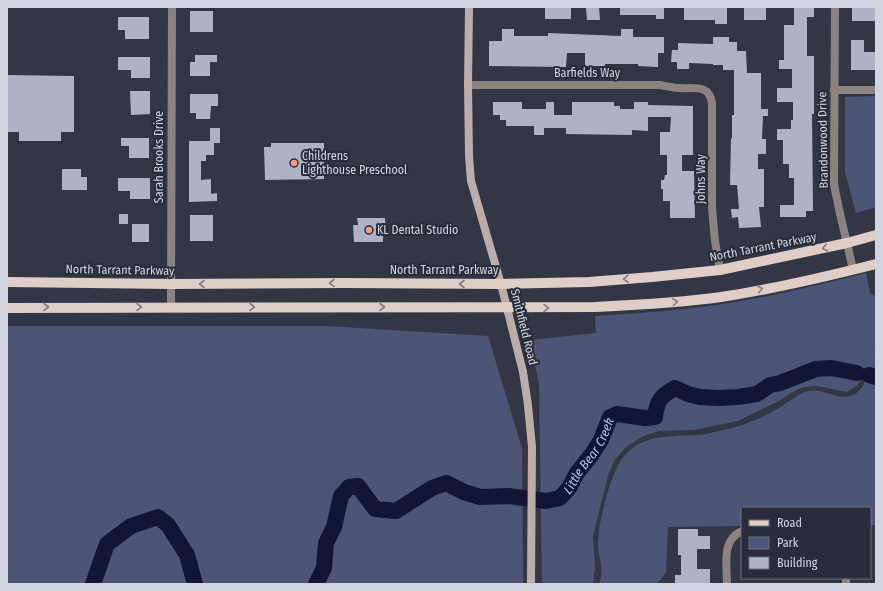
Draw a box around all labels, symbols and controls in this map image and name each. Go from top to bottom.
street label: Barfields Way [554,66,621,80]
street label: Brandonwood Drive [815,91,831,189]
street label: Sarah Brooks Drive [152,111,166,203]
place label: Childrens Lighthouse Preschool [302,149,407,177]
street label: Johns Way [694,153,708,204]
marker: Childrens Lighthouse Preschool [289,158,299,168]
place label: KL Dental Studio [377,223,458,237]
marker: KL Dental Studio [364,225,374,235]
street label: North Tarrant Parkway [708,230,818,264]
one-way arrow [821,243,828,251]
street label: North Tarrant Parkway [66,262,175,278]
street label: North Tarrant Parkway [390,263,499,277]
one-way arrow [623,274,629,283]
one-way arrow [329,279,335,287]
one-way arrow [199,280,205,288]
one-way arrow [459,280,465,288]
one-way arrow [757,286,763,294]
street label: Smithfield Road [508,288,540,366]
one-way arrow [672,297,678,306]
one-way arrow [43,303,49,312]
one-way arrow [136,303,142,311]
one-way arrow [249,303,255,311]
one-way arrow [379,303,385,311]
one-way arrow [543,304,549,312]
water label: Little Bear Creek [560,415,617,497]
legend [741,507,871,579]
text: Road [777,516,802,530]
text: Park [777,536,799,550]
text: Building [777,556,818,570]

